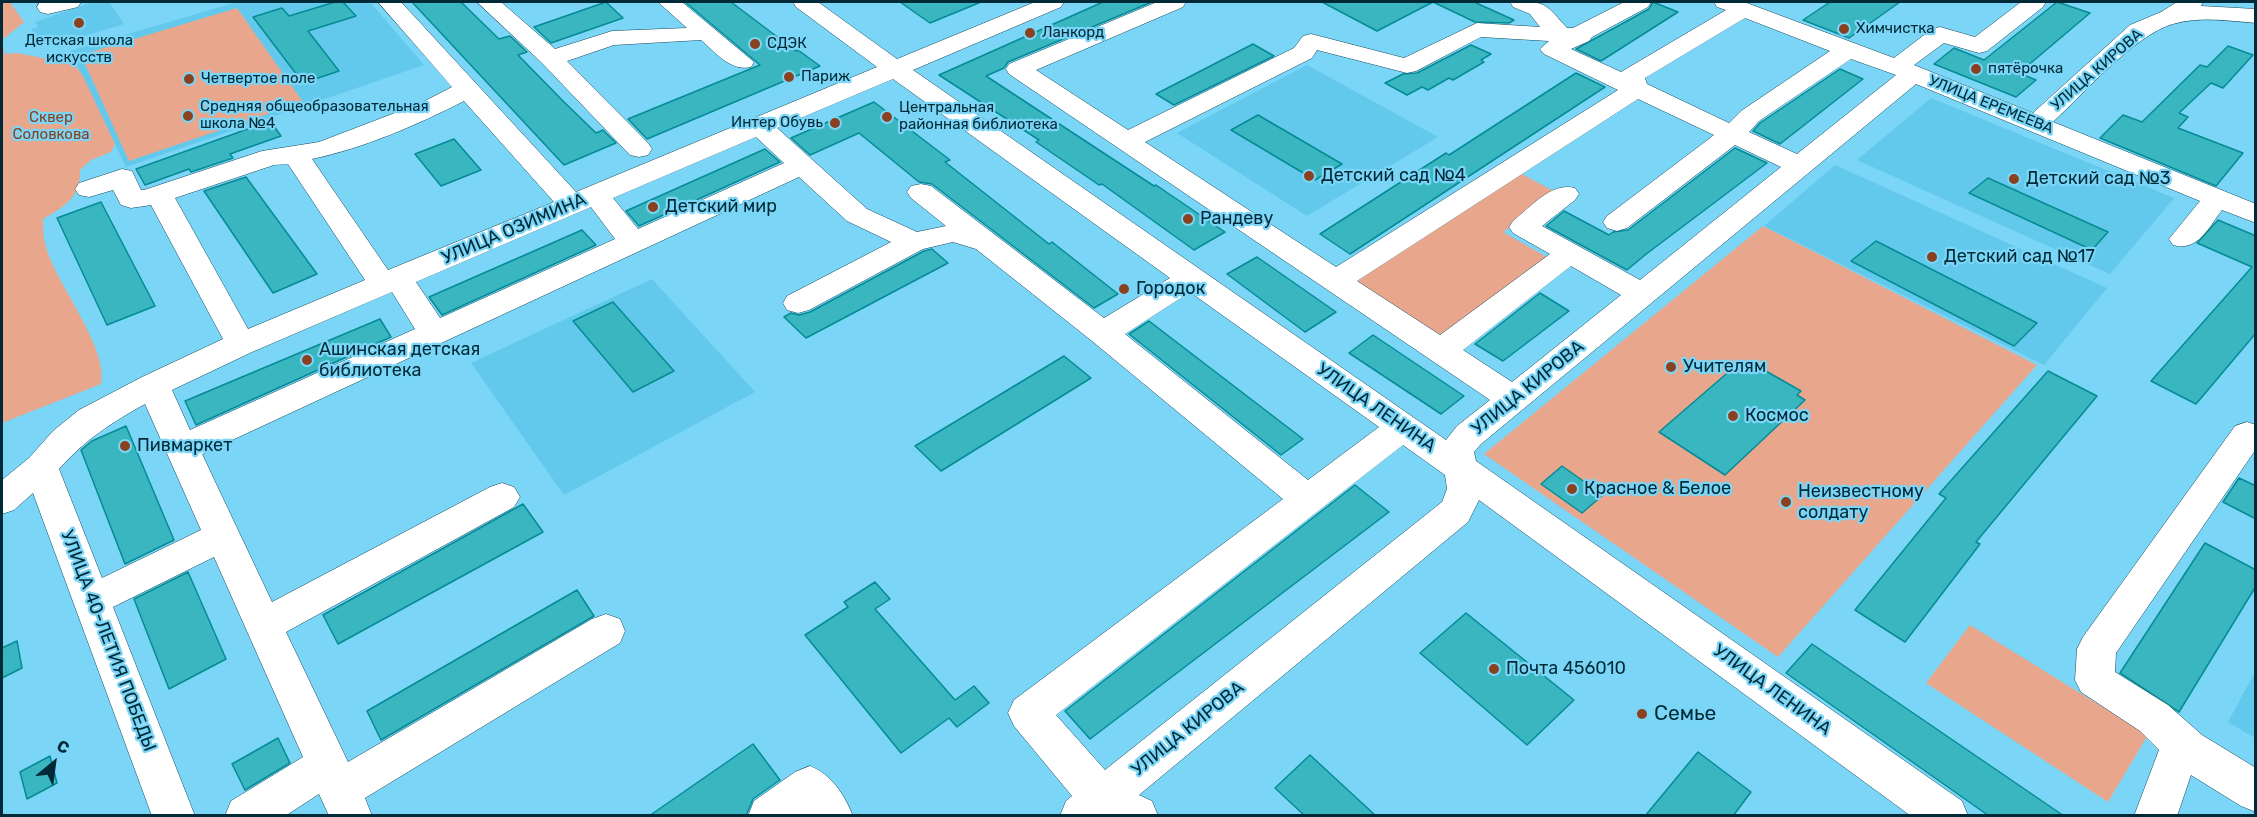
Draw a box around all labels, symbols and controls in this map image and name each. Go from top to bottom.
marker: Детская школа искусств [72,16,86,30]
place label: Химчистка [1856,20,1935,38]
marker: Химчистка [1837,22,1851,36]
place label: Ланкорд [1042,24,1104,42]
street label: УЛИЦА КИРОВА [2048,25,2146,115]
marker: Ланкорд [1023,26,1037,40]
place label: Детская школа искусств [25,32,133,67]
place label: СДЭК [767,35,807,53]
marker: СДЭК [748,37,762,51]
place label: пятёрочка [1988,60,2063,78]
marker: пятёрочка [1969,62,1983,76]
place label: Париж [801,68,850,86]
place label: Четвертое поле [201,70,315,88]
marker: Париж [782,70,796,84]
marker: Четвертое поле [182,72,196,86]
street label: УЛИЦА ЕРЕМЕЕВА [1926,72,2056,138]
place label: Средняя общеобразовательная школа №4 [200,98,429,133]
place label: Центральная районная библиотека [899,99,1058,134]
park label: Сквер Соловкова [12,109,90,144]
marker: Средняя общеобразовательная школа №4 [181,109,195,123]
marker: Центральная районная библиотека [880,110,894,124]
place label: Интер Обувь [731,114,823,132]
marker: Интер Обувь [828,116,842,130]
place label: Детский сад №4 [1321,165,1466,187]
place label: Детский сад №3 [2026,168,2171,190]
marker: Детский сад №4 [1302,169,1316,183]
marker: Детский сад №3 [2007,172,2021,186]
street label: УЛИЦА ОЗИМИНА [438,189,590,269]
place label: Детский мир [665,196,777,218]
marker: Детский мир [646,200,660,214]
place label: Рандеву [1200,208,1273,230]
marker: Рандеву [1181,212,1195,226]
place label: Детский сад №17 [1944,246,2095,268]
marker: Детский сад №17 [1925,250,1939,264]
place label: Городок [1136,278,1205,300]
marker: Городок [1117,282,1131,296]
street label: УЛИЦА КИРОВА [1467,336,1589,440]
place label: Ашинская детская библиотека [319,339,480,382]
marker: Ашинская детская библиотека [300,353,314,367]
place label: Учителям [1683,356,1766,378]
street label: УЛИЦА ЛЕНИНА [1312,359,1440,457]
marker: Учителям [1664,360,1678,374]
place label: Космос [1745,405,1809,427]
marker: Космос [1726,409,1740,423]
place label: Пивмаркет [137,435,232,457]
marker: Пивмаркет [118,439,132,453]
place label: Красное & Белое [1584,478,1731,500]
place label: Неизвестному солдату [1798,481,1924,524]
marker: Красное & Белое [1565,482,1579,496]
marker: Неизвестному солдату [1779,495,1793,509]
street label: УЛИЦА 40-ЛЕТИЯ ПОБЕДЫ [56,527,160,755]
street label: УЛИЦА ЛЕНИНА [1709,640,1835,740]
place label: Почта 456010 [1506,658,1626,680]
marker: Почта 456010 [1487,662,1501,676]
street label: УЛИЦА КИРОВА [1127,677,1249,781]
place label: Семье [1654,701,1716,727]
marker: Семье [1635,707,1649,721]
north arrow [24,733,84,793]
text: С [53,736,72,758]

